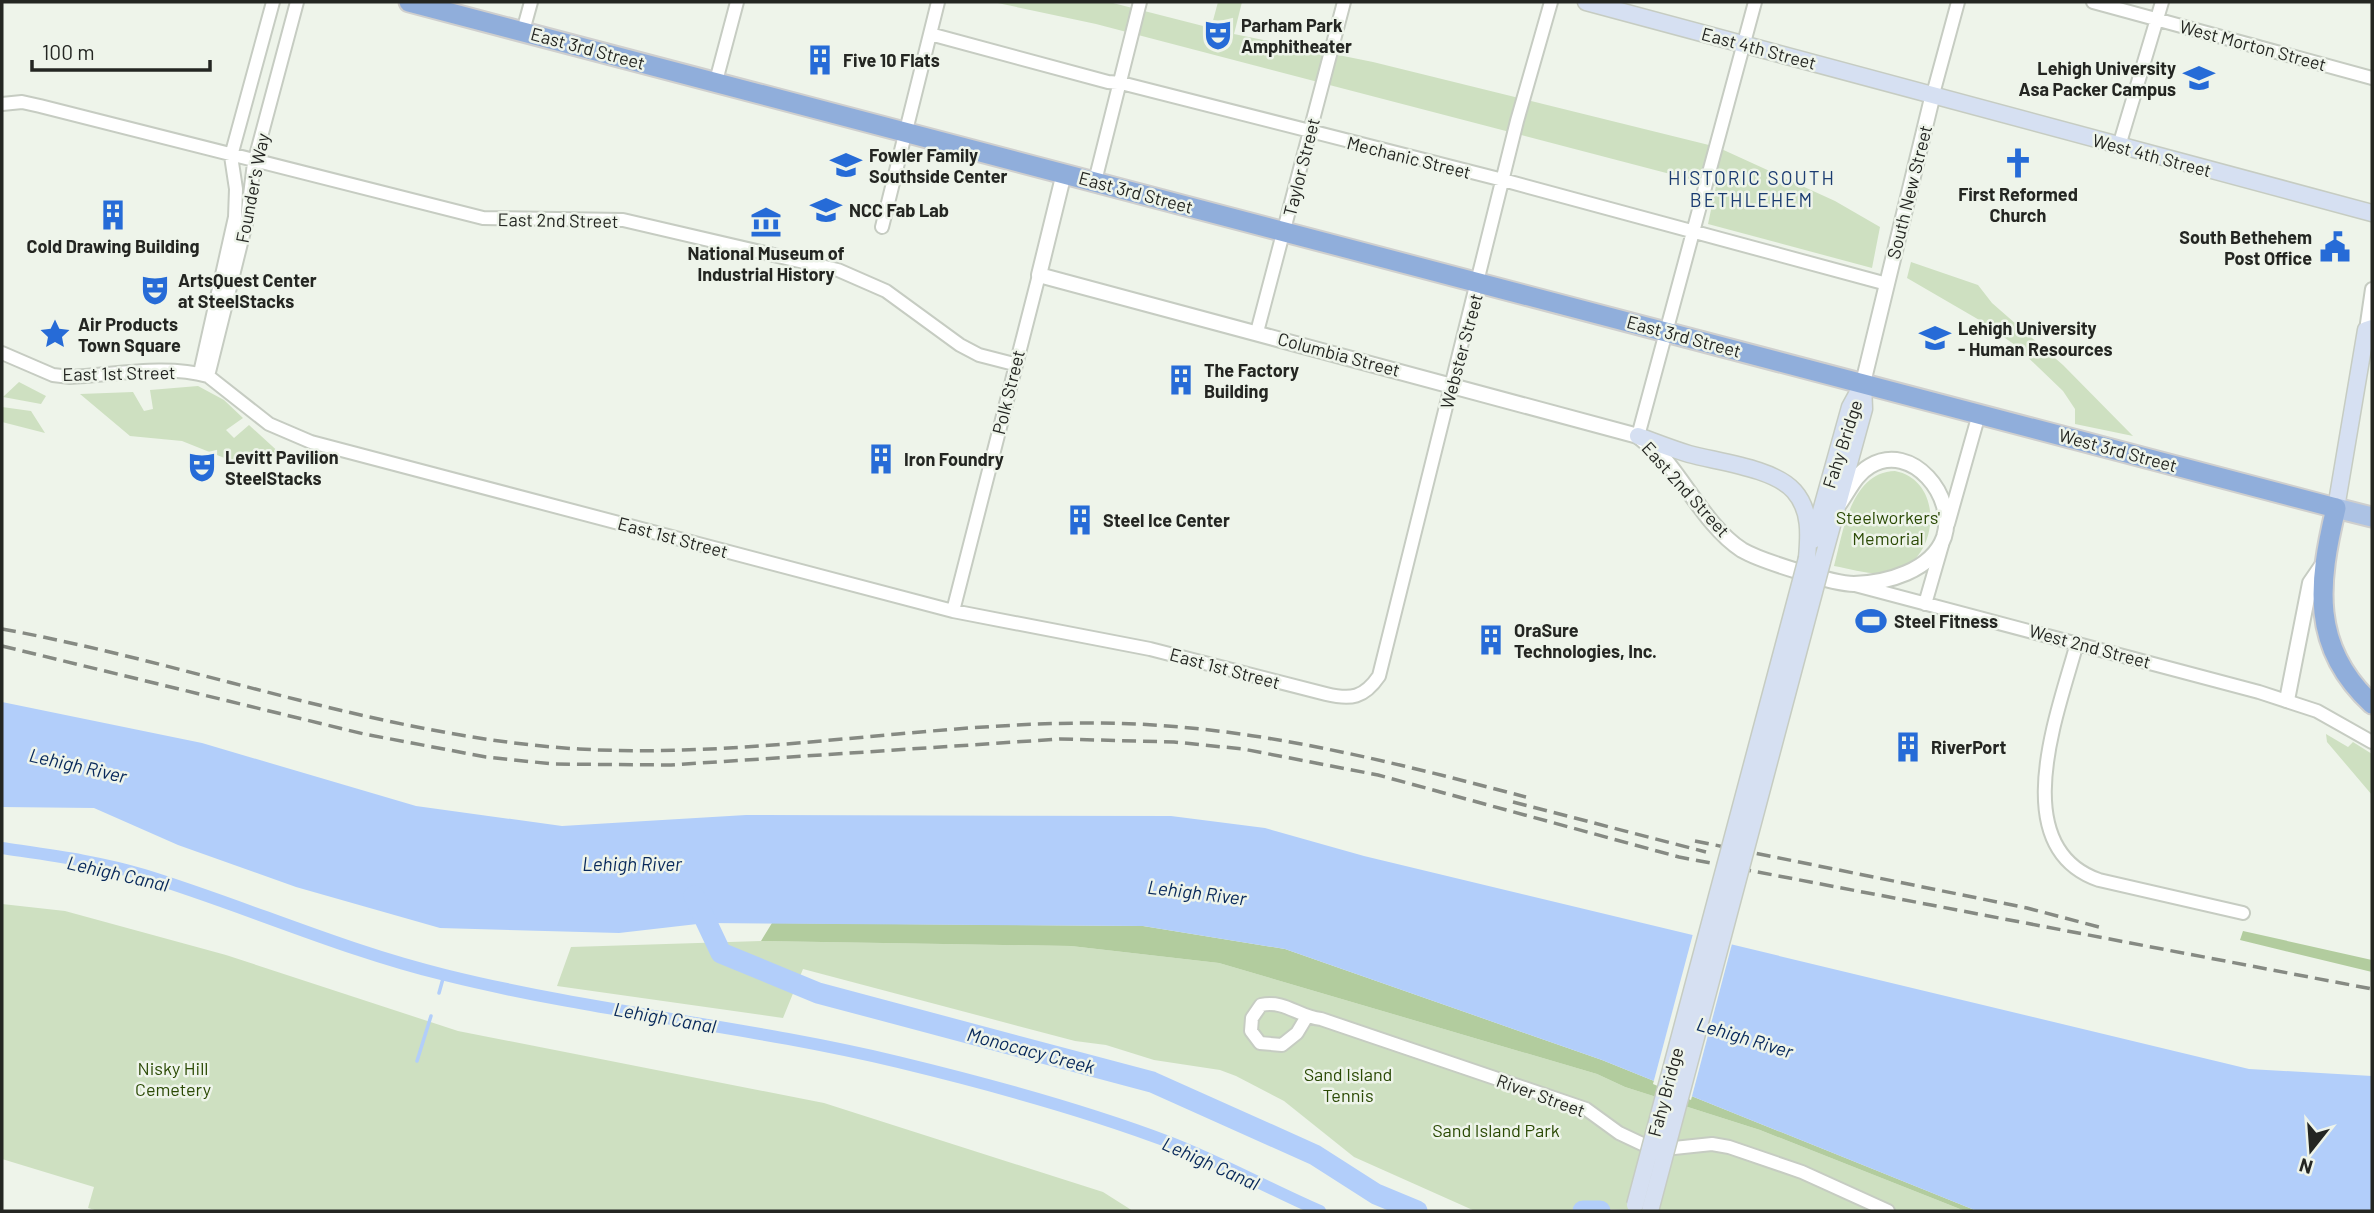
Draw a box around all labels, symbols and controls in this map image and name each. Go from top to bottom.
place label: Parham Park Amphitheater [1241,14,1352,57]
street label: West Morton Street [2177,15,2329,75]
theatre icon: Parham Park Amphitheater [1201,18,1235,52]
street label: East 3rd Street [529,22,647,74]
street label: East 4th Street [1699,22,1819,74]
scale bar [32,28,210,72]
text: 100 m [42,39,95,64]
building icon: Five 10 Flats [803,43,837,77]
place label: Five 10 Flats [843,49,940,71]
place label: Lehigh University Asa Packer Campus [2018,57,2176,100]
school or university icon: Lehigh University Asa Packer Campus [2182,61,2216,95]
street label: Taylor Street [1278,116,1324,218]
street label: South New Street [1882,123,1936,261]
street label: West 4th Street [2090,129,2214,181]
street label: Founder's Way [231,131,273,245]
street label: Mechanic Street [1345,131,1473,183]
place label: Fowler Family Southside Center [869,144,1008,187]
church icon: First Reformed Church [2001,146,2035,180]
school or university icon: Fowler Family Southside Center [829,148,863,182]
street label: East 3rd Street [1077,166,1195,218]
district label: HISTORIC SOUTH BETHLEHEM [1668,166,1836,211]
place label: First Reformed Church [1958,183,2078,226]
school or university icon: NCC Fab Lab [809,193,843,227]
building icon: Cold Drawing Building [96,198,130,232]
place label: NCC Fab Lab [849,199,949,221]
museum icon: National Museum of Industrial History [749,205,783,239]
street label: East 2nd Street [497,208,619,232]
place label: South Bethehem Post Office [2179,226,2312,269]
public building icon: South Bethehem Post Office [2318,230,2352,264]
place label: Cold Drawing Building [27,235,199,257]
place label: National Museum of Industrial History [688,242,844,285]
place label: ArtsQuest Center at SteelStacks [178,269,317,312]
theatre icon: ArtsQuest Center at SteelStacks [138,273,172,307]
street label: Webster Street [1435,291,1487,411]
street label: East 3rd Street [1625,310,1743,362]
place label: Air Products Town Square [78,313,181,356]
place icon: Air Products Town Square [38,317,72,351]
place label: Lehigh University - Human Resources [1958,317,2113,360]
school or university icon: Lehigh University - Human Resources [1918,321,1952,355]
street label: Columbia Street [1275,327,1403,381]
street label: Polk Street [987,348,1029,436]
place label: The Factory Building [1204,359,1299,402]
street label: East 1st Street [62,361,176,385]
building icon: The Factory Building [1164,363,1198,397]
street label: Fahy Bridge [1817,397,1867,491]
street label: West 3rd Street [2056,424,2180,476]
street label: East 2nd Street [1637,437,1735,541]
building icon: Iron Foundry [864,442,898,476]
place label: Levitt Pavilion SteelStacks [225,446,339,489]
place label: Iron Foundry [904,448,1004,470]
theatre icon: Levitt Pavilion SteelStacks [185,450,219,484]
building icon: Steel Ice Center [1063,503,1097,537]
park label: Steelworkers' Memorial [1836,506,1940,549]
place label: Steel Ice Center [1103,509,1230,531]
street label: East 1st Street [616,512,730,562]
sports icon: Steel Fitness [1854,604,1888,638]
place label: Steel Fitness [1894,610,1998,632]
place label: OraSure Technologies, Inc. [1514,619,1657,662]
street label: West 2nd Street [2027,619,2153,673]
building icon: OraSure Technologies, Inc. [1474,623,1508,657]
street label: East 1st Street [1168,643,1282,693]
building icon: RiverPort [1891,730,1925,764]
place label: RiverPort [1931,736,2006,758]
water label: Lehigh River [27,743,130,788]
water label: Lehigh Canal [65,850,172,896]
water label: Lehigh River [582,852,683,875]
water label: Lehigh River [1146,875,1249,910]
water label: Lehigh Canal [612,997,719,1037]
water label: Lehigh River [1694,1011,1797,1063]
water label: Monocacy Creek [965,1022,1098,1078]
street label: Fahy Bridge [1642,1045,1688,1139]
park label: Nisky Hill Cemetery [135,1057,211,1100]
park label: Sand Island Tennis [1304,1063,1392,1106]
street label: River Street [1494,1069,1588,1121]
north arrow [2276,1115,2346,1185]
park label: Sand Island Park [1432,1119,1560,1141]
water label: Lehigh Canal [1159,1131,1264,1195]
text: N [2296,1154,2315,1180]

